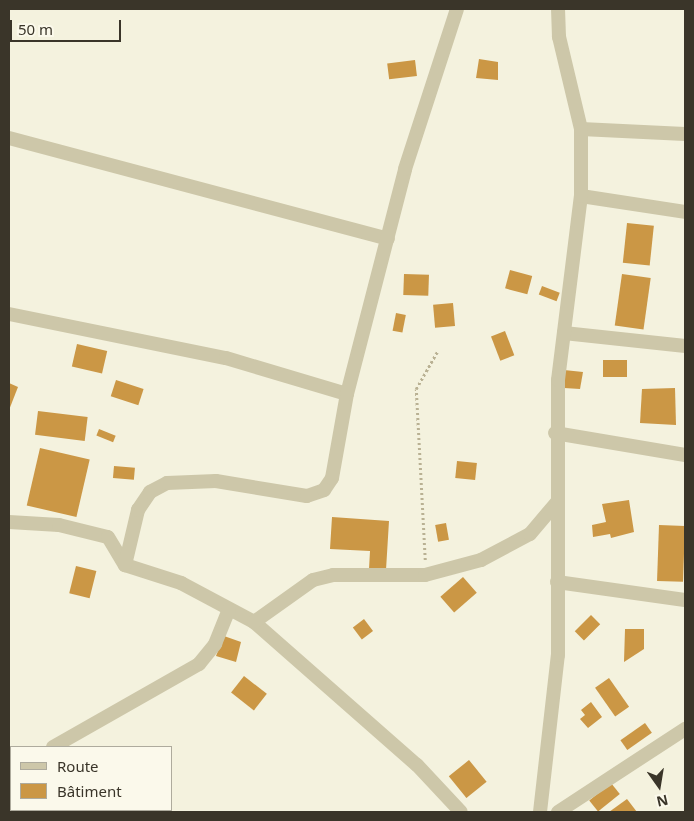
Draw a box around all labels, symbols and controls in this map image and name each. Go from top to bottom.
scale bar [12,10,124,42]
text: 50 m [18,19,53,39]
legend [10,746,172,811]
text: Route [57,756,99,776]
north arrow [634,761,684,811]
text: Bâtiment [57,781,122,801]
text: N [655,791,670,812]

